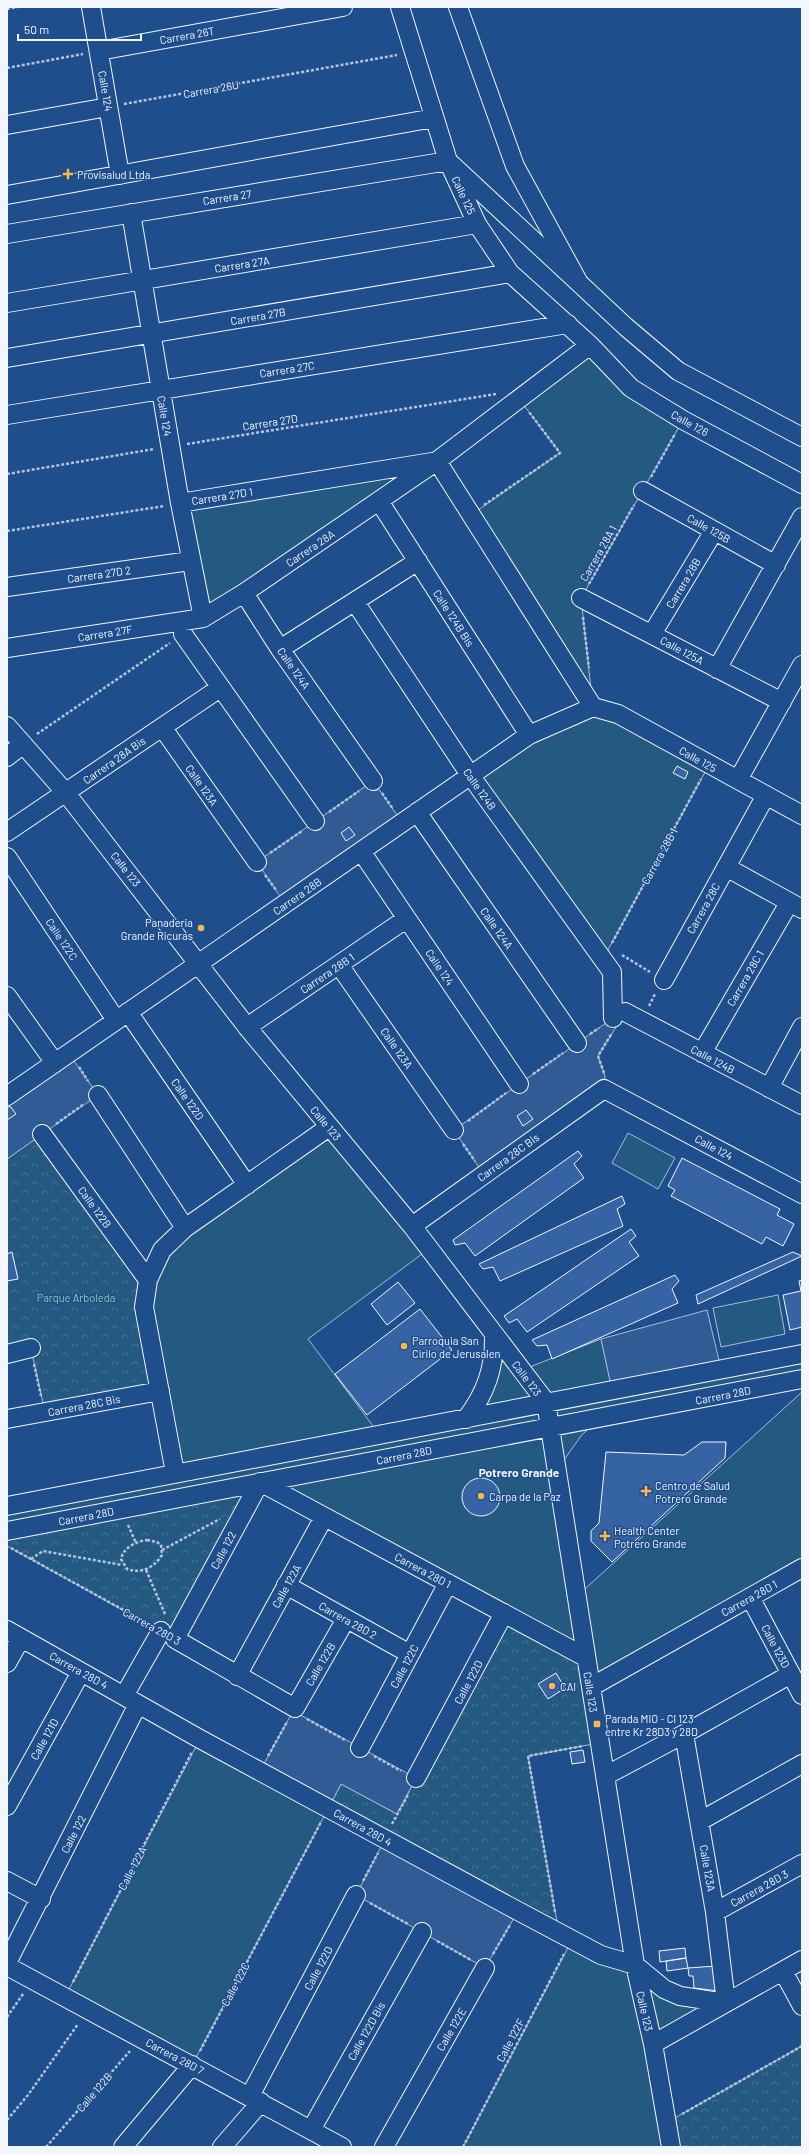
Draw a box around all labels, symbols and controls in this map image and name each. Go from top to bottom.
scale bar [18,16,141,42]
text: 50 m [24,22,49,36]
street label: Carrera 26T [158,24,216,46]
street label: Calle 124 [96,70,116,112]
street label: Carrera 26U [182,78,240,100]
marker: Provisalud Ltda [62,168,74,180]
place label: Provisalud Ltda [77,168,150,181]
street label: Calle 125 [449,174,479,217]
street label: Carrera 27 [202,187,252,207]
street label: Carrera 27A [214,253,271,275]
street label: Carrera 27B [229,305,287,327]
street label: Carrera 27C [259,358,315,380]
street label: Calle 124 [155,395,175,437]
street label: Calle 126 [669,407,711,439]
street label: Carrera 27D [241,411,299,433]
street label: Carrera 27D 1 [190,485,254,507]
street label: Calle 125B [685,511,733,545]
street label: Carrera 28A 1 [577,523,619,583]
street label: Carrera 28A [283,527,337,569]
street label: Carrera 28B [663,555,703,611]
street label: Carrera 27D 2 [66,563,132,585]
street label: Calle 124B Bis [431,587,477,649]
street label: Carrera 27F [77,622,133,644]
street label: Calle 125A [658,633,706,667]
street label: Calle 124A [275,645,313,692]
street label: Carrera 28A Bis [80,734,148,786]
street label: Calle 125 [677,743,719,775]
street label: Calle 123A [183,762,221,808]
street label: Calle 124B [461,766,499,812]
street label: Carrera 28B 1 [638,826,680,886]
street label: Calle 123 [108,849,144,889]
street label: Carrera 28B [270,874,324,917]
street label: Carrera 28C [684,880,722,936]
street label: Calle 124A [478,905,516,952]
street label: Calle 122C [43,916,81,962]
place label: Panaderia Grande Ricuras [121,916,193,942]
marker: Panaderia Grande Ricuras [196,923,206,933]
street label: Calle 124 [423,946,457,988]
street label: Carrera 28C 1 [724,948,766,1008]
street label: Carrera 28B 1 [297,950,357,996]
street label: Calle 123A [378,1025,416,1071]
street label: Calle 124B [689,1042,737,1076]
street label: Calle 122D [169,1076,207,1122]
street label: Calle 123 [308,1103,344,1143]
street label: Carrera 28C Bis [475,1130,541,1184]
street label: Calle 124 [693,1132,735,1162]
street label: Calle 122B [76,1184,114,1230]
park label: Parque Arboleda [37,1291,115,1304]
place label: Parroquia San Cirilo de Jerusalen [412,1334,500,1360]
marker: Parroquia San Cirilo de Jerusalen [399,1341,409,1351]
street label: Calle 123 [510,1358,544,1398]
street label: Carrera 28D [694,1383,752,1407]
street label: Carrera 28C Bis [47,1392,121,1418]
street label: Carrera 28D [375,1443,433,1467]
district label: Potrero Grande [479,1465,560,1479]
place label: Centro de Salud Potrero Grande [655,1479,730,1505]
marker: Centro de Salud Potrero Grande [640,1485,652,1497]
place label: Carpa de la Paz [489,1490,561,1503]
marker: Carpa de la Paz [476,1491,486,1501]
street label: Carrera 28D [57,1504,115,1528]
place label: Health Center Potrero Grande [614,1524,686,1550]
street label: Calle 122 [208,1529,238,1571]
marker: Health Center Potrero Grande [599,1530,611,1542]
street label: Carrera 28D 1 [392,1550,454,1590]
street label: Calle 122A [269,1562,303,1610]
street label: Carrera 28D 1 [719,1577,779,1619]
street label: Carrera 28D 2 [317,1599,379,1641]
street label: Carrera 28D 3 [121,1605,183,1647]
street label: Calle 123D [759,1622,793,1670]
street label: Calle 122B [302,1640,338,1688]
street label: Calle 122C [387,1642,421,1690]
street label: Carrera 28D 4 [48,1649,110,1691]
street label: Calle 122D [451,1658,485,1706]
street label: Calle 123 [581,1671,601,1713]
place label: CAI [560,1680,576,1693]
marker: CAI [547,1681,557,1691]
place label: Parada MIO - Cl 123 entre Kr 28D3 y 28D [605,1712,698,1738]
street label: Calle 121D [27,1716,61,1762]
marker: Parada MIO - Cl 123 entre Kr 28D3 y 28D [592,1719,602,1729]
street label: Carrera 28D 4 [332,1806,394,1848]
street label: Calle 122 [58,1813,88,1855]
street label: Calle 122A [115,1844,149,1892]
street label: Calle 123A [697,1844,719,1893]
street label: Carrera 28D 3 [728,1867,790,1909]
street label: Calle 122D [301,1944,335,1992]
street label: Calle 122C [218,1960,252,2008]
street label: Calle 123 [634,1990,656,2032]
street label: Calle 122D Bis [345,1999,387,2063]
street label: Calle 122E [433,2005,469,2053]
street label: Calle 122F [493,2016,527,2064]
street label: Carrera 28D 7 [144,2035,206,2077]
street label: Calle 122B [73,2070,115,2114]

